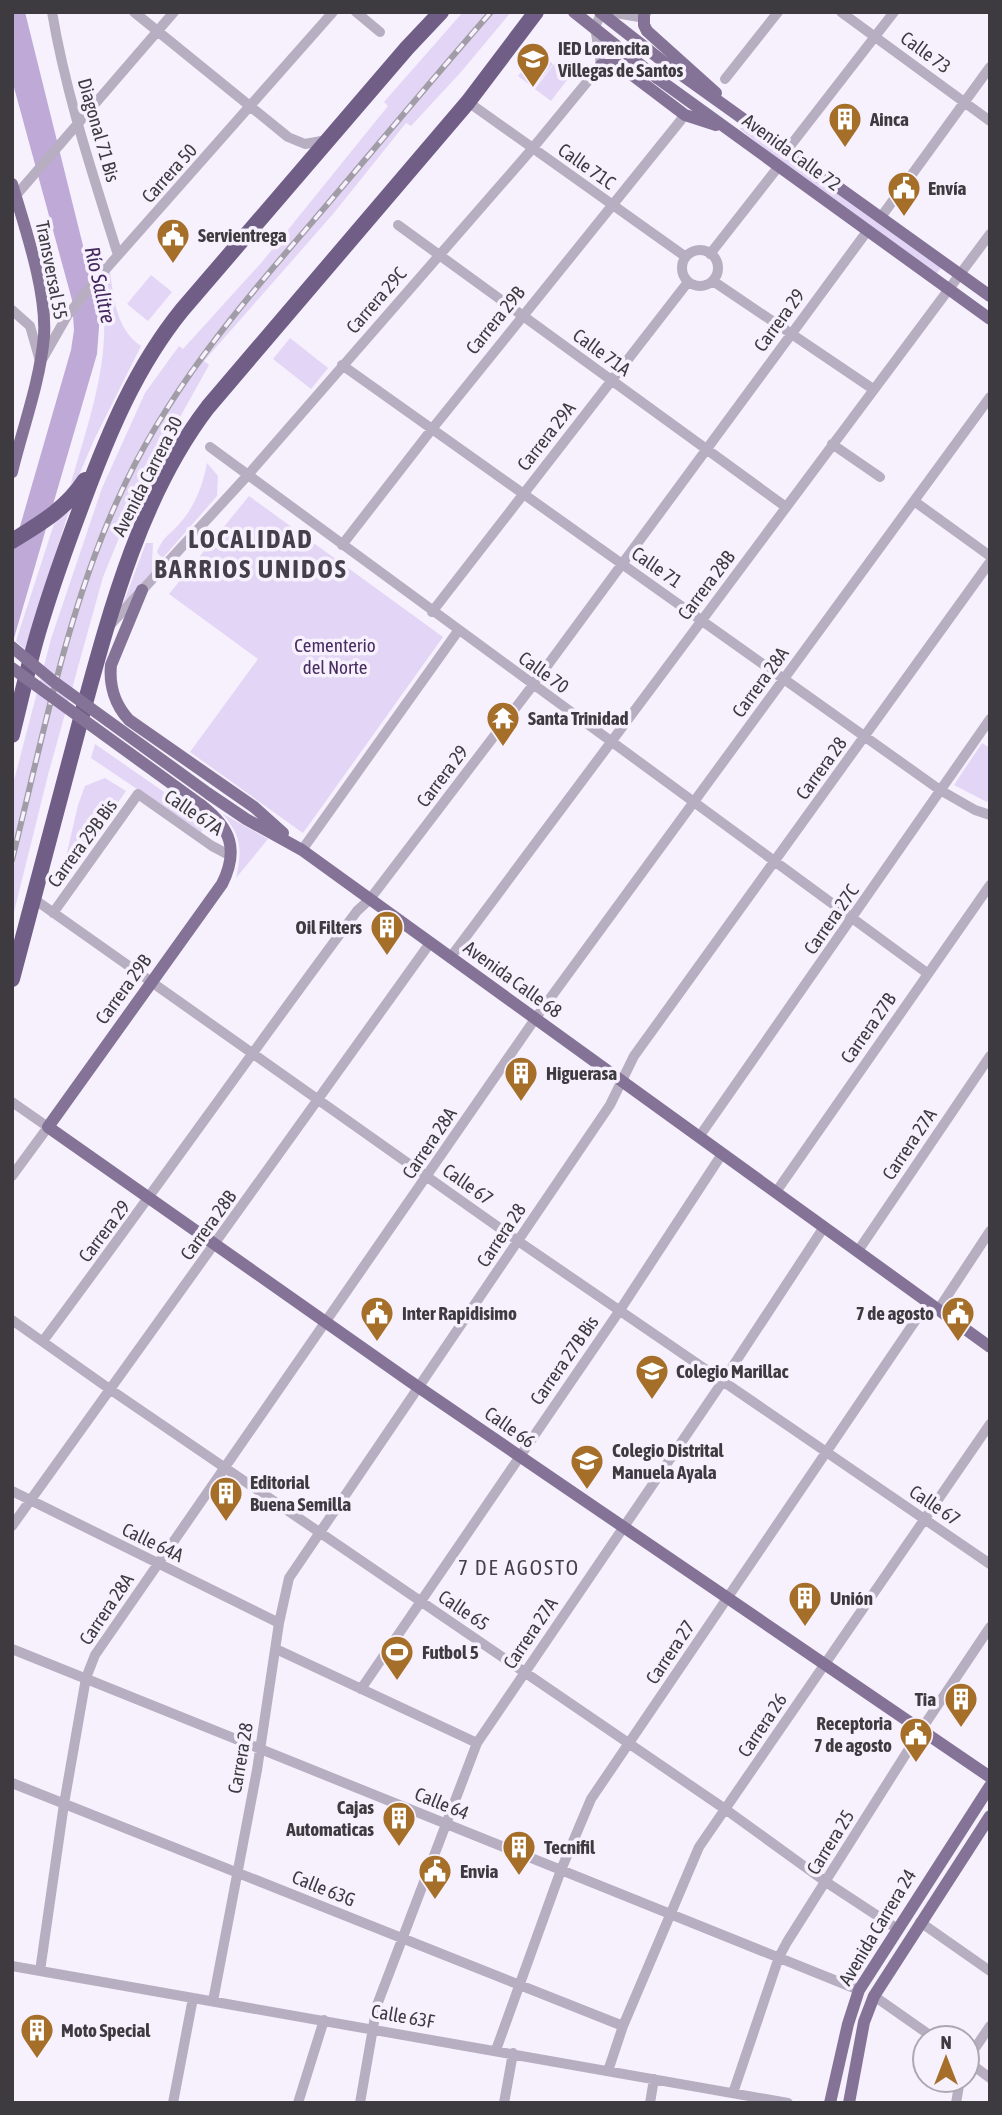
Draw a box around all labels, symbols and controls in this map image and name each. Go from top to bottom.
street label: Calle 73 [897,27,955,77]
place label: IED Lorencita Villegas de Santos [557,37,684,81]
school or university icon: IED Lorencita Villegas de Santos [514,40,552,89]
street label: Diagonal 71 Bis [74,76,124,185]
building icon: Ainca [826,100,864,149]
place label: Ainca [869,108,909,130]
street label: Avenida Calle 72 [739,109,845,195]
street label: Calle 71C [554,138,620,194]
street label: Carrera 50 [137,139,201,207]
public building icon: Envía [885,169,923,218]
place label: Envía [928,177,967,199]
public building icon: Servientrega [154,216,192,265]
street label: Transversal 55 [32,219,72,321]
place label: Servientrega [198,224,287,246]
water label: Río Salitre [80,244,121,326]
street label: Carrera 29C [341,262,411,338]
street label: Carrera 29B [461,282,529,358]
street label: Carrera 29 [749,284,809,355]
street label: Calle 71A [569,324,636,381]
street label: Carrera 29A [512,397,580,475]
street label: Avenida Carrera 30 [107,412,187,540]
district label: LOCALIDAD BARRIOS UNIDOS [154,524,348,584]
street label: Calle 71 [628,542,686,592]
street label: Carrera 28B [673,546,739,624]
park label: Cementerio del Norte [294,634,376,678]
street label: Carrera 28A [727,642,793,721]
street label: Calle 70 [515,647,573,698]
temple icon: Santa Trinidad [484,699,522,748]
place label: Santa Trinidad [528,707,629,729]
street label: Carrera 28 [791,732,851,803]
street label: Carrera 29 [412,741,472,811]
street label: Calle 67A [161,785,228,840]
street label: Carrera 29B Bis [43,794,121,891]
street label: Carrera 27C [799,879,863,958]
building icon: Oil Filters [368,908,406,957]
place label: Oil Filters [296,916,362,938]
street label: Avenida Calle 68 [460,936,566,1022]
street label: Carrera 29B [90,950,156,1028]
street label: Carrera 27B [836,989,900,1067]
building icon: Higuerasa [502,1054,540,1103]
place label: Higuerasa [546,1062,617,1084]
street label: Carrera 28A [397,1103,461,1183]
street label: Carrera 27A [877,1104,941,1184]
street label: Calle 67 [439,1159,497,1209]
street label: Carrera 28B [175,1186,241,1264]
street label: Carrera 29 [74,1196,134,1266]
street label: Carrera 28 [472,1199,530,1271]
public building icon: Inter Rapidisimo [358,1294,396,1343]
public building icon: 7 de agosto [939,1294,977,1343]
place label: Inter Rapidisimo [402,1302,517,1324]
place label: 7 de agosto [856,1302,934,1324]
street label: Carrera 27B Bis [525,1311,603,1409]
school or university icon: Colegio Marillac [633,1352,671,1401]
place label: Colegio Marillac [676,1360,789,1382]
street label: Calle 66 [481,1402,539,1452]
place label: Colegio Distrital Manuela Ayala [612,1439,724,1483]
school or university icon: Colegio Distrital Manuela Ayala [568,1442,606,1491]
place label: Editorial Buena Semilla [250,1471,351,1515]
building icon: Editorial Buena Semilla [207,1474,245,1523]
street label: Calle 67 [905,1480,965,1530]
street label: Calle 64A [119,1518,188,1567]
district label: 7 DE AGOSTO [458,1555,580,1579]
street label: Carrera 28A [74,1569,138,1649]
building icon: Unión [786,1579,824,1628]
street label: Calle 65 [434,1585,494,1635]
place label: Unión [830,1587,873,1609]
street label: Carrera 27A [498,1593,562,1673]
street label: Carrera 27 [641,1616,699,1688]
sports icon: Futbol 5 [378,1633,416,1682]
place label: Futbol 5 [422,1641,479,1663]
building icon: Tia [942,1680,980,1729]
place label: Tia [915,1688,936,1710]
street label: Carrera 26 [733,1689,791,1761]
place label: Receptoria 7 de agosto [814,1712,892,1756]
public building icon: Receptoria 7 de agosto [897,1715,935,1764]
street label: Carrera 28 [223,1721,257,1795]
street label: Calle 64 [412,1782,472,1824]
place label: Cajas Automaticas [285,1796,374,1840]
building icon: Cajas Automaticas [380,1799,418,1848]
street label: Carrera 25 [802,1806,858,1878]
building icon: Tecnifil [500,1828,538,1877]
place label: Tecnifil [544,1836,596,1858]
public building icon: Envia [416,1852,454,1901]
place label: Envia [460,1860,499,1882]
street label: Calle 63G [289,1865,359,1911]
street label: Avenida Carrera 24 [834,1865,920,1989]
street label: Calle 63F [370,2000,437,2032]
building icon: Moto Special [18,2011,56,2060]
place label: Moto Special [61,2019,151,2041]
north arrow [911,2024,981,2094]
text: N [940,2031,952,2053]

